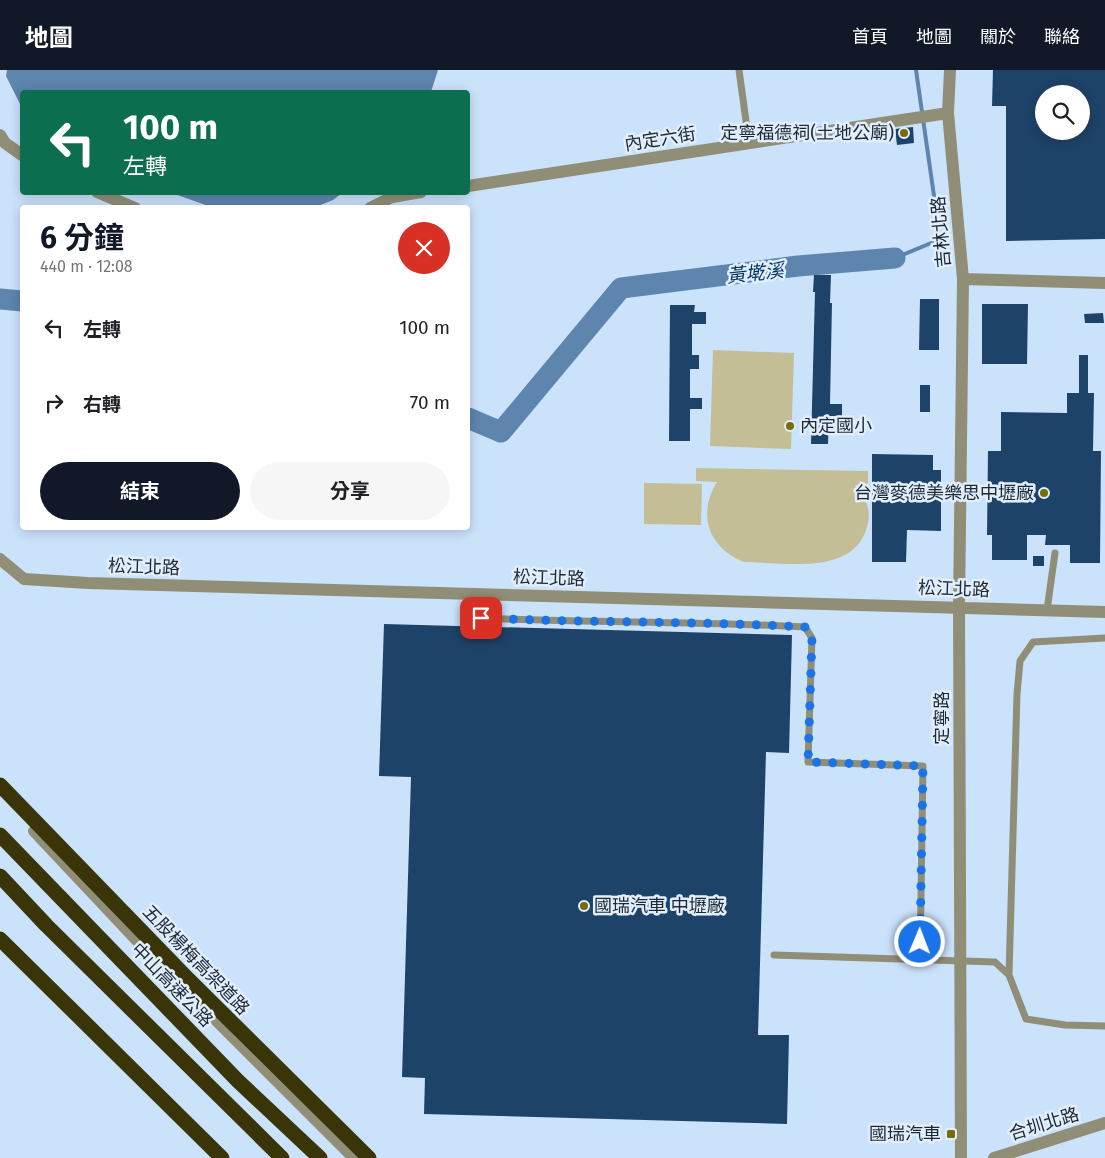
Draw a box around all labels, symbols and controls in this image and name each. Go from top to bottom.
text: 地圖 [25,24,73,52]
text: 首頁 [852,26,888,48]
text: 地圖 [916,26,952,48]
text: 關於 [980,26,1016,48]
text: 聯絡 [1044,26,1080,48]
map controls [1035,85,1090,140]
button: search [1035,85,1090,140]
text: 100 m [123,106,218,148]
icon: left [40,110,105,175]
place label: 定寧福德祠(土地公廟) [720,122,894,144]
street label: 內定六街 [623,123,697,155]
marker: 定寧福德祠(土地公廟) [898,127,910,139]
text: 左轉 [123,153,167,180]
street label: 吉林北路 [927,195,955,269]
text: 6 分鐘 [40,220,124,256]
button: close [398,222,450,274]
text: 440 m · 12:08 [40,257,133,276]
water label: 黃墘溪 [725,258,788,287]
icon: left [40,314,68,342]
text: 100 m [399,316,450,339]
text: 左轉 [83,318,121,341]
icon: right [40,389,68,417]
text: 70 m [410,391,450,414]
text: 右轉 [83,393,121,416]
place label: 內定國小 [800,415,872,437]
marker: 內定國小 [784,420,796,432]
button: 結束 [40,462,240,520]
button: 分享 [250,462,450,520]
place label: 台灣麥德美樂思中壢廠 [854,482,1034,504]
marker: 台灣麥德美樂思中壢廠 [1038,487,1050,499]
street label: 松江北路 [108,555,180,579]
street label: 松江北路 [513,566,585,590]
street label: 松江北路 [918,577,990,601]
pin [460,597,502,639]
icon: arrive [467,604,495,632]
street label: 定寧路 [931,691,953,745]
place label: 國瑞汽車 中壢廠 [594,895,725,917]
marker: 國瑞汽車 中壢廠 [578,900,590,912]
street label: 五股楊梅高架道路 [138,901,254,1019]
position arrow [893,915,945,967]
street label: 中山高速公路 [127,939,217,1031]
street label: 合圳北路 [1006,1103,1082,1145]
place label: 國瑞汽車 [869,1123,941,1145]
marker: 國瑞汽車 [945,1128,957,1140]

